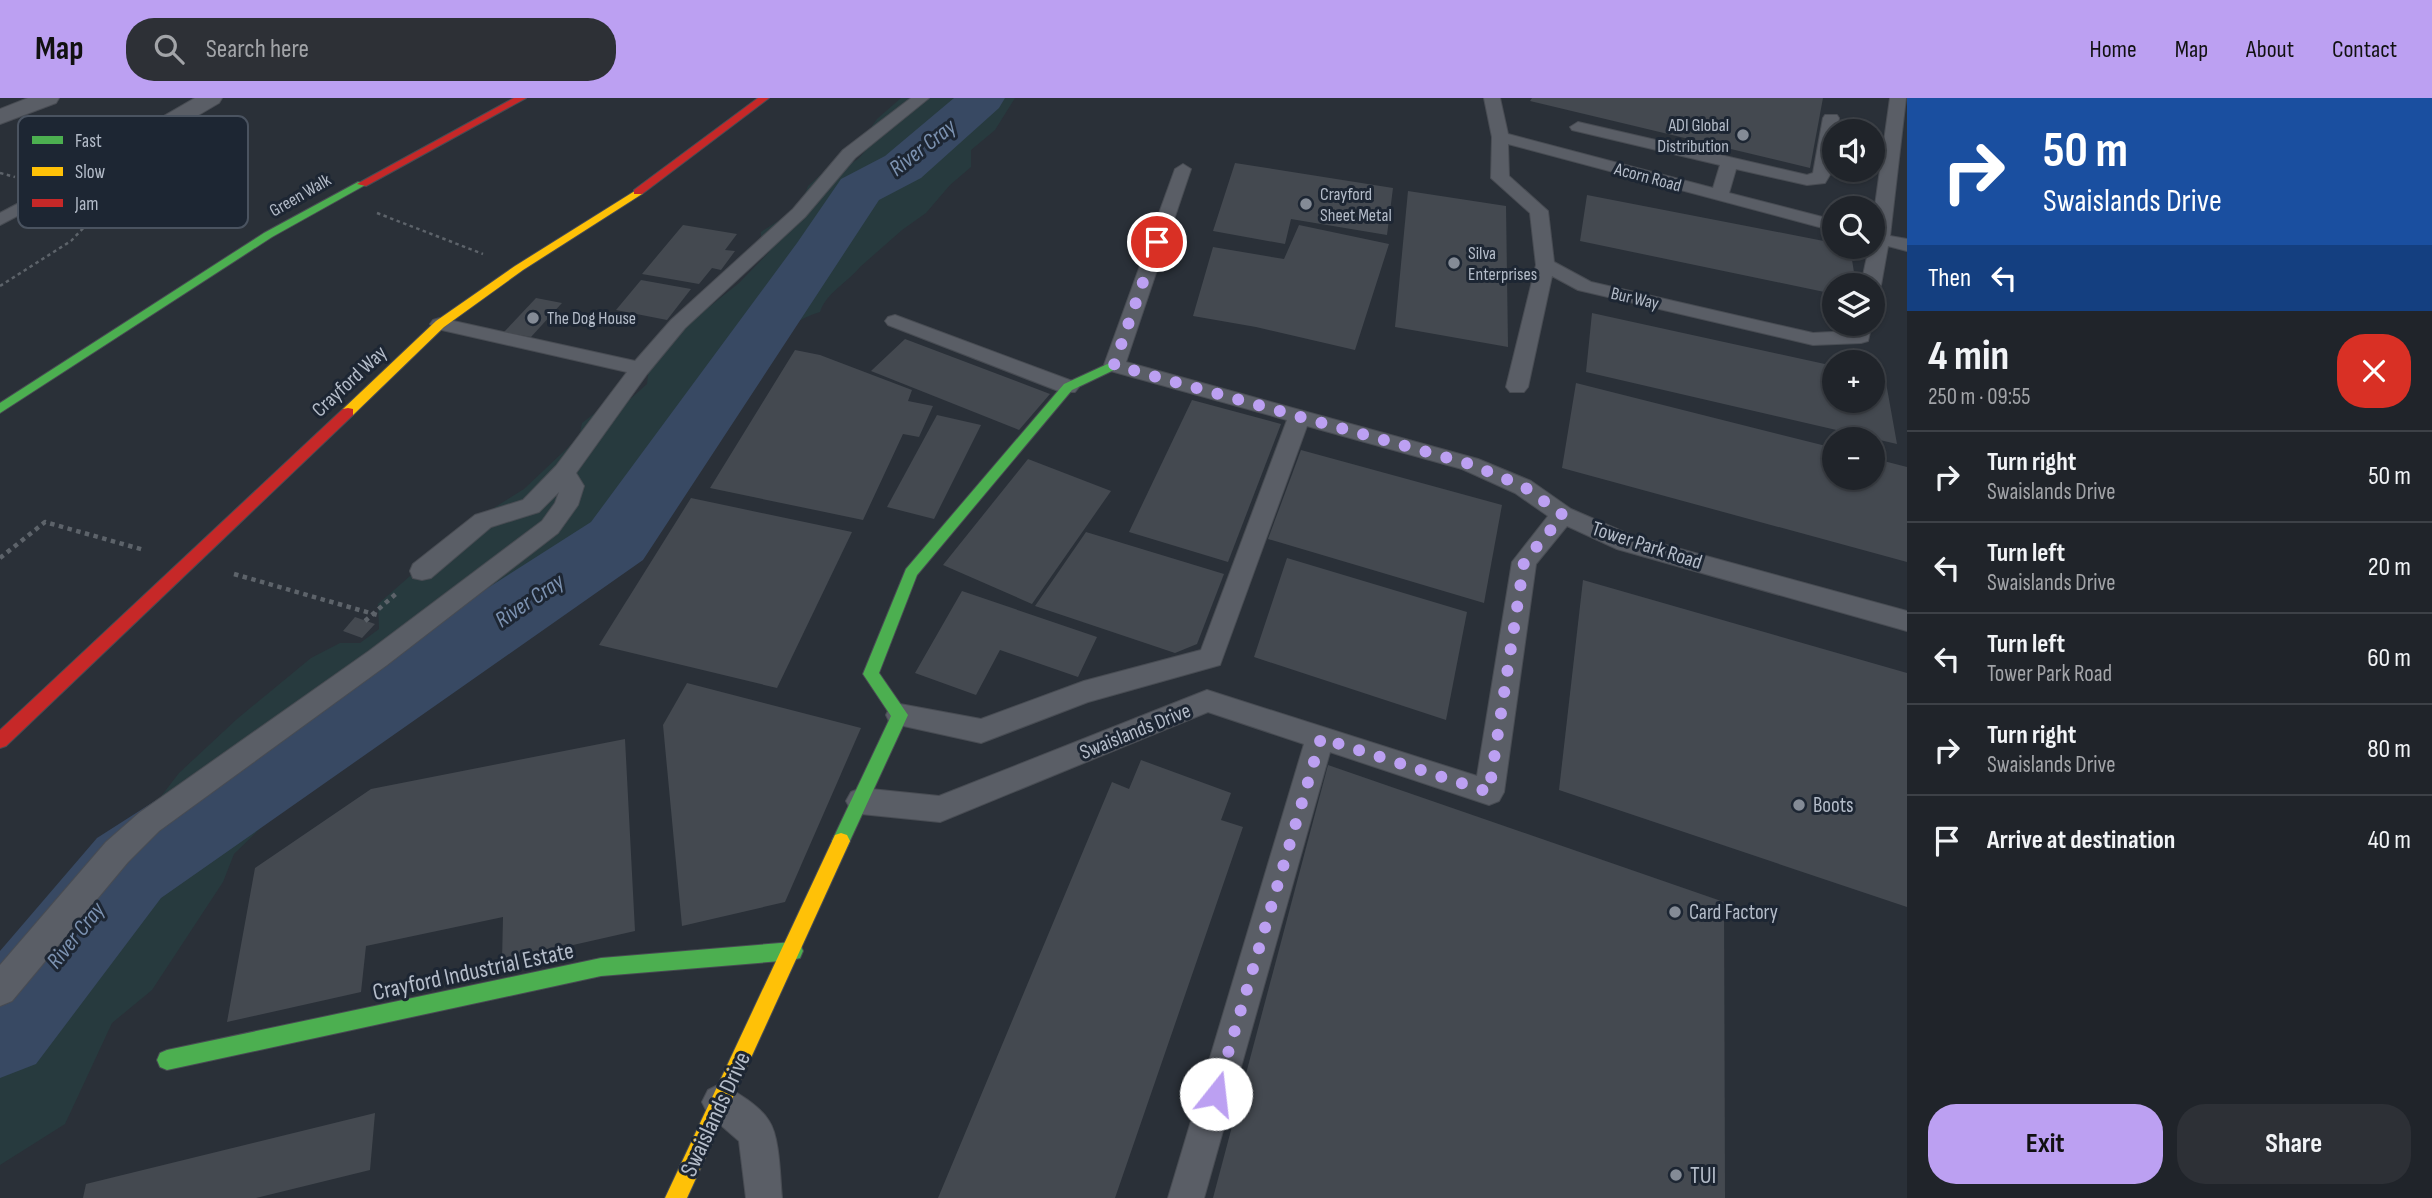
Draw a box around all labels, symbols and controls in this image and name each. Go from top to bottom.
search box [126,18,616,81]
text: Map [35,29,84,69]
icon: search [150,30,188,68]
text: Search here [206,34,309,65]
text: Home [2089,35,2137,64]
text: Map [2175,35,2208,64]
text: About [2246,35,2294,64]
text: Contact [2332,35,2397,64]
water label: River Cray [884,112,963,183]
place label: ADI Global Distribution [1657,115,1729,157]
legend [18,116,248,228]
map controls [1822,119,1885,490]
button: sound [1822,119,1885,182]
text: 50 m [2043,122,2128,181]
icon: right [1928,126,2019,217]
marker: ADI Global Distribution [1735,127,1751,143]
text: Fast [75,130,102,153]
street label: Acorn Road [1611,158,1684,196]
text: Slow [75,161,105,184]
street label: Green Walk [266,169,335,221]
text: Swaislands Drive [2043,182,2222,221]
place label: Crayford Sheet Metal [1320,184,1392,226]
text: Jam [74,193,98,216]
marker: Crayford Sheet Metal [1298,196,1314,212]
button: search [1822,196,1885,259]
pin [1127,212,1187,272]
icon: arrive [1138,223,1176,261]
place label: Silva Enterprises [1468,243,1537,285]
marker: Silva Enterprises [1446,255,1462,271]
icon: left [1985,259,2023,297]
text: Then [1928,263,1971,294]
button: layers [1822,273,1885,336]
street label: Bur Way [1609,283,1661,314]
place label: The Dog House [547,308,636,329]
marker: The Dog House [525,310,541,326]
text: 4 min [1928,331,2009,382]
button: close [2337,334,2411,408]
street label: Crayford Way [307,340,392,422]
button: + [1822,350,1885,413]
text: 250 m · 09:55 [1928,383,2031,411]
button: − [1822,427,1885,490]
text: Turn right [1987,447,2076,478]
icon: right [1928,458,1966,496]
text: 50 m [2368,461,2411,492]
text: Swaislands Drive [1987,478,2115,506]
street label: Tower Park Road [1589,516,1705,575]
text: Turn left [1987,538,2065,569]
icon: left [1928,549,1966,587]
text: 20 m [2368,552,2411,583]
water label: River Cray [490,567,570,634]
text: Swaislands Drive [1987,569,2115,597]
text: Turn left [1987,629,2065,660]
icon: left [1928,640,1966,678]
text: 60 m [2367,643,2411,674]
text: Tower Park Road [1987,660,2112,688]
street label: Swaislands Drive [1076,698,1194,765]
text: Turn right [1987,720,2076,751]
icon: right [1928,731,1966,769]
text: 80 m [2367,734,2411,765]
text: Swaislands Drive [1987,751,2115,779]
place label: Boots [1813,793,1854,818]
marker: Boots [1791,797,1807,813]
icon: arrive [1928,822,1966,860]
text: Arrive at destination [1987,825,2175,856]
text: 40 m [2368,825,2411,856]
water label: River Cray [41,896,112,974]
place label: Card Factory [1689,900,1778,925]
marker: Card Factory [1667,904,1683,920]
street label: Crayford Industrial Estate [370,936,576,1007]
street label: Swaislands Drive [674,1047,757,1181]
position arrow [1179,1057,1253,1131]
button: Exit [1928,1104,2163,1184]
button: Share [2177,1104,2411,1184]
place label: TUI [1690,1161,1716,1190]
marker: TUI [1668,1167,1684,1183]

